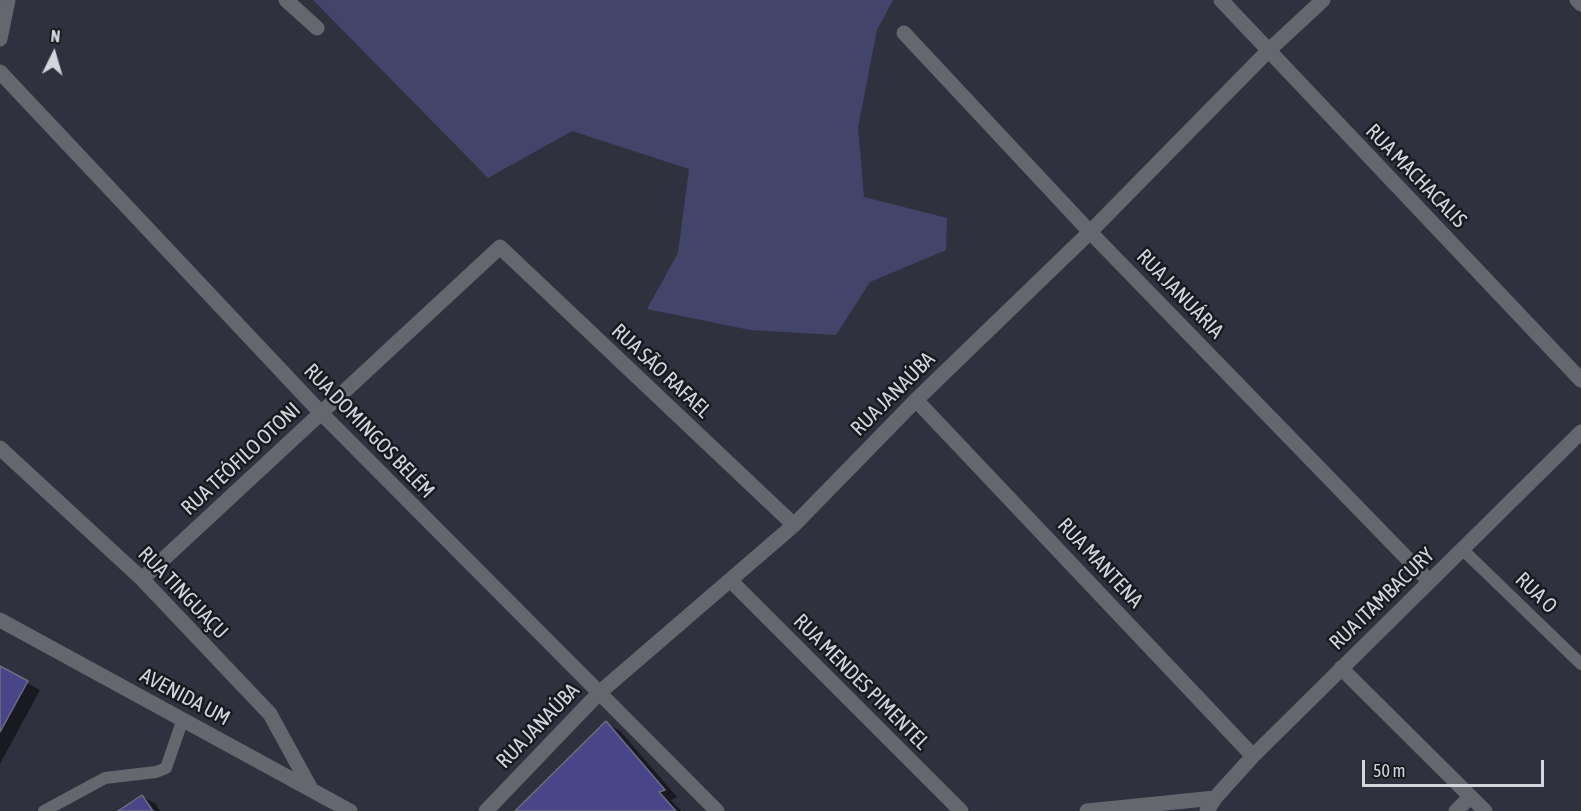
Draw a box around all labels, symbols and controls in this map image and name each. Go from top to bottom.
north arrow [24,24,84,84]
text: N [50,27,61,45]
street label: RUA MACHACALIS [1360,119,1472,233]
street label: RUA JANUÁRIA [1131,244,1229,344]
street label: RUA SÃO RAFAEL [606,319,716,423]
street label: RUA JANAÚBA [846,347,940,441]
street label: RUA DOMINGOS BELÉM [298,359,440,503]
street label: RUA TEÓFILO OTONI [176,397,306,521]
street label: RUA MANTENA [1052,513,1148,613]
street label: RUA TINGUAÇU [133,542,233,644]
street label: RUA ITAMBACURY [1324,543,1440,655]
street label: RUA O [1510,567,1562,619]
street label: RUA MENDES PIMENTEL [788,609,934,755]
street label: AVENIDA UM [136,663,234,731]
street label: RUA JANAÚBA [491,678,585,774]
scale bar [1365,748,1546,786]
text: 50 m [1373,760,1405,781]

